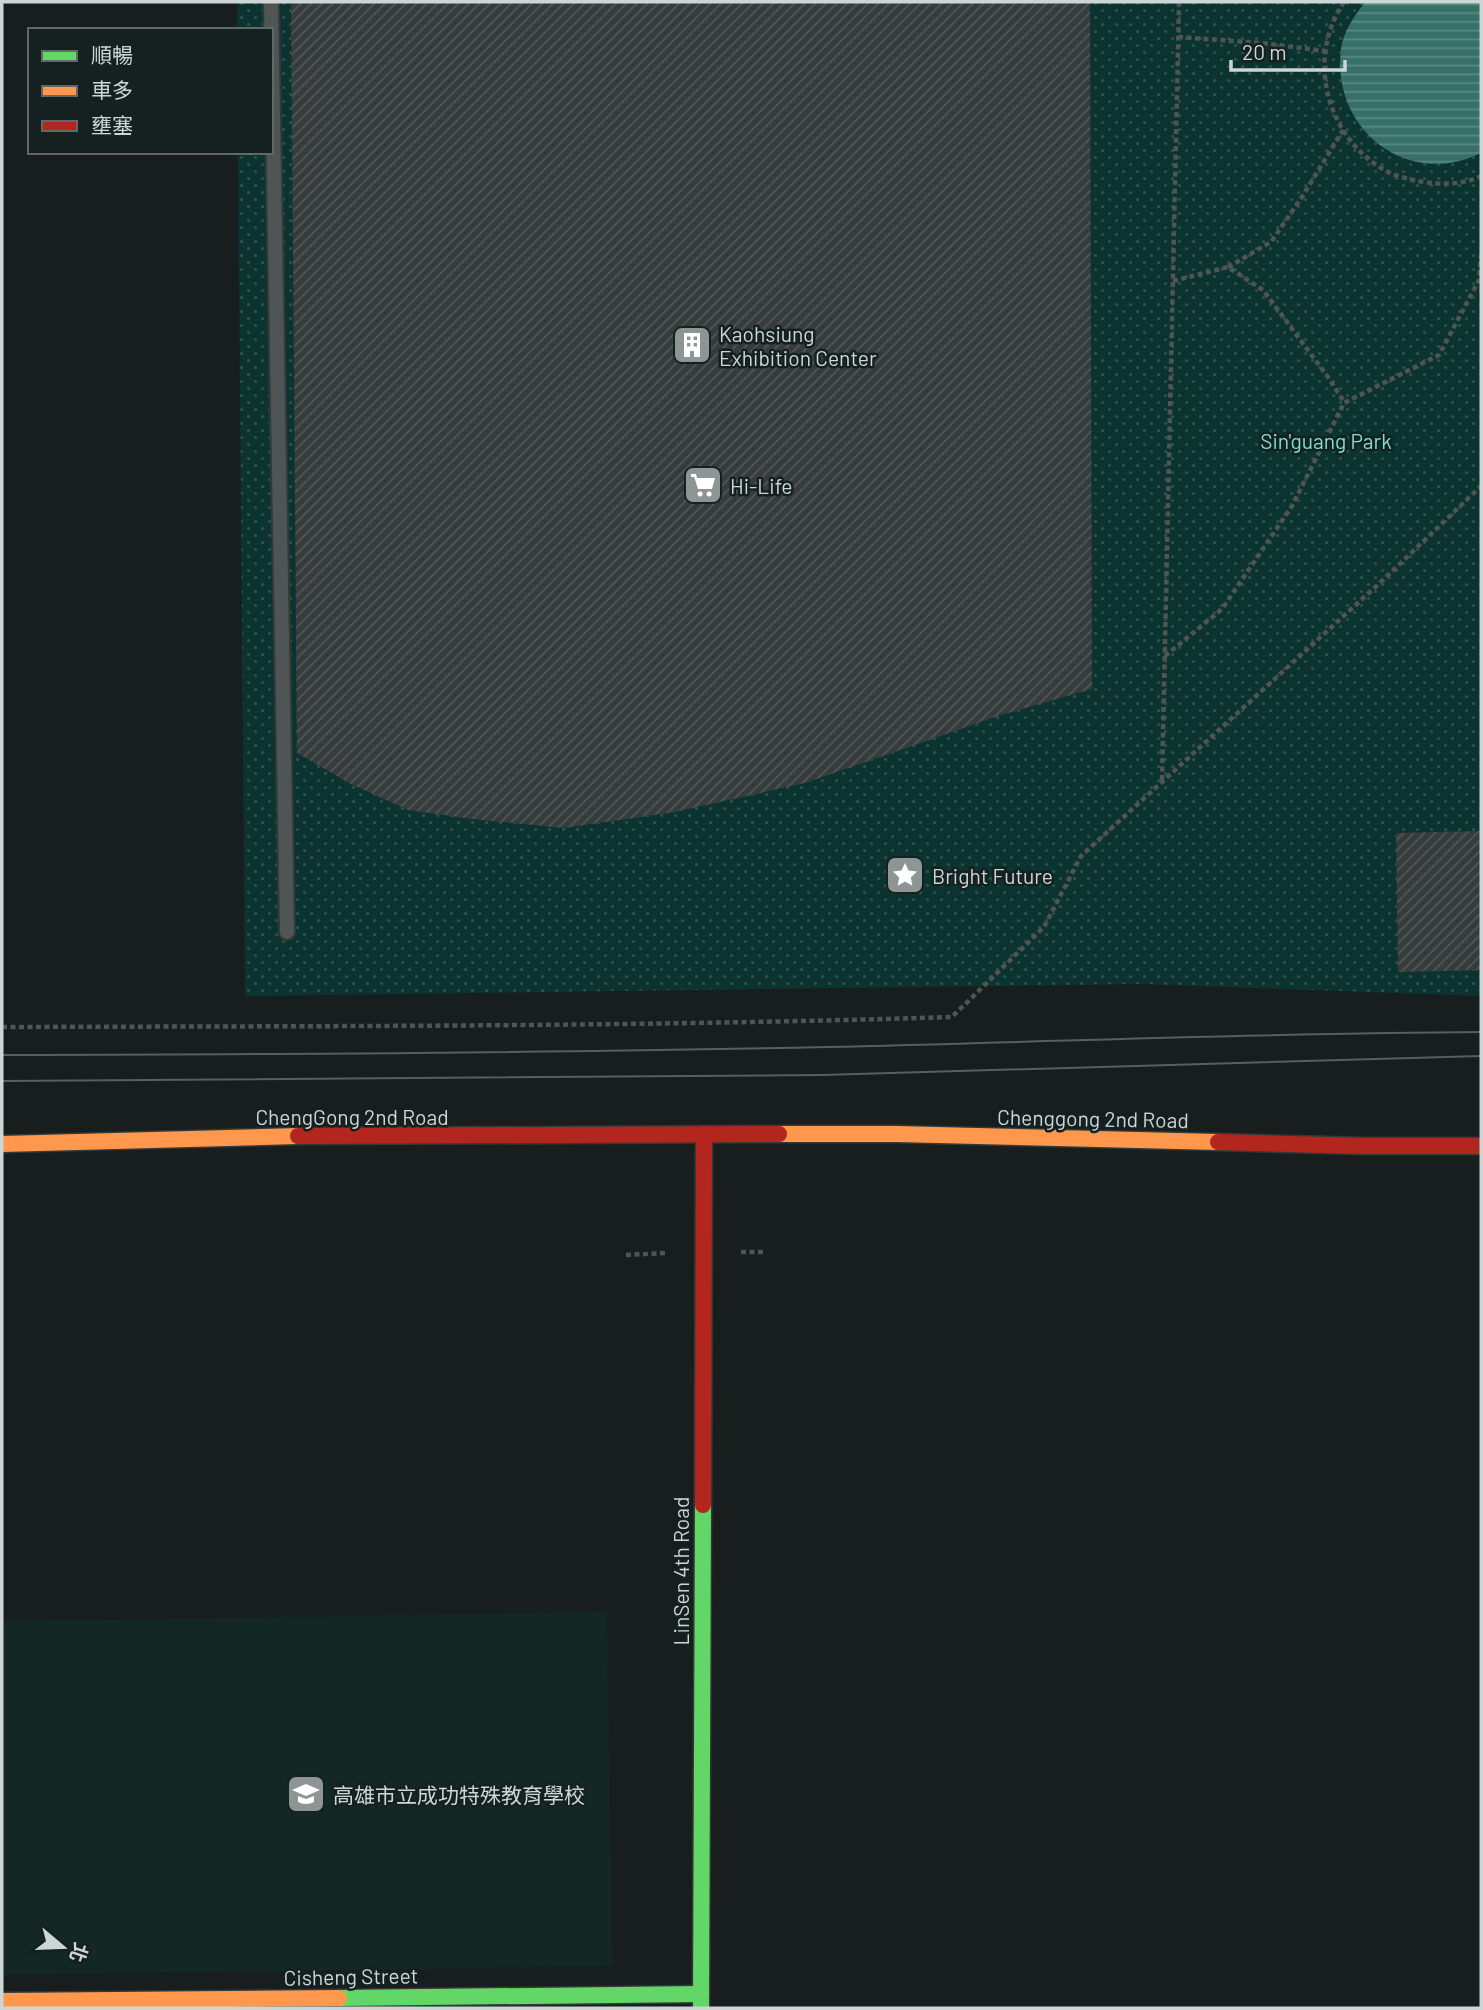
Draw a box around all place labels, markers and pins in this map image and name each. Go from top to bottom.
place label: Kaohsiung Exhibition Center [719,321,877,370]
building icon: Kaohsiung Exhibition Center [671,324,713,366]
supermarket icon: Hi-Life [682,464,724,506]
place label: Hi-Life [730,473,792,498]
place icon: Bright Future [884,854,926,896]
place label: Bright Future [932,863,1053,888]
school or university icon: 高雄市立成功特殊教育學校 [285,1773,327,1815]
place label: 高雄市立成功特殊教育學校 [333,1782,585,1807]

